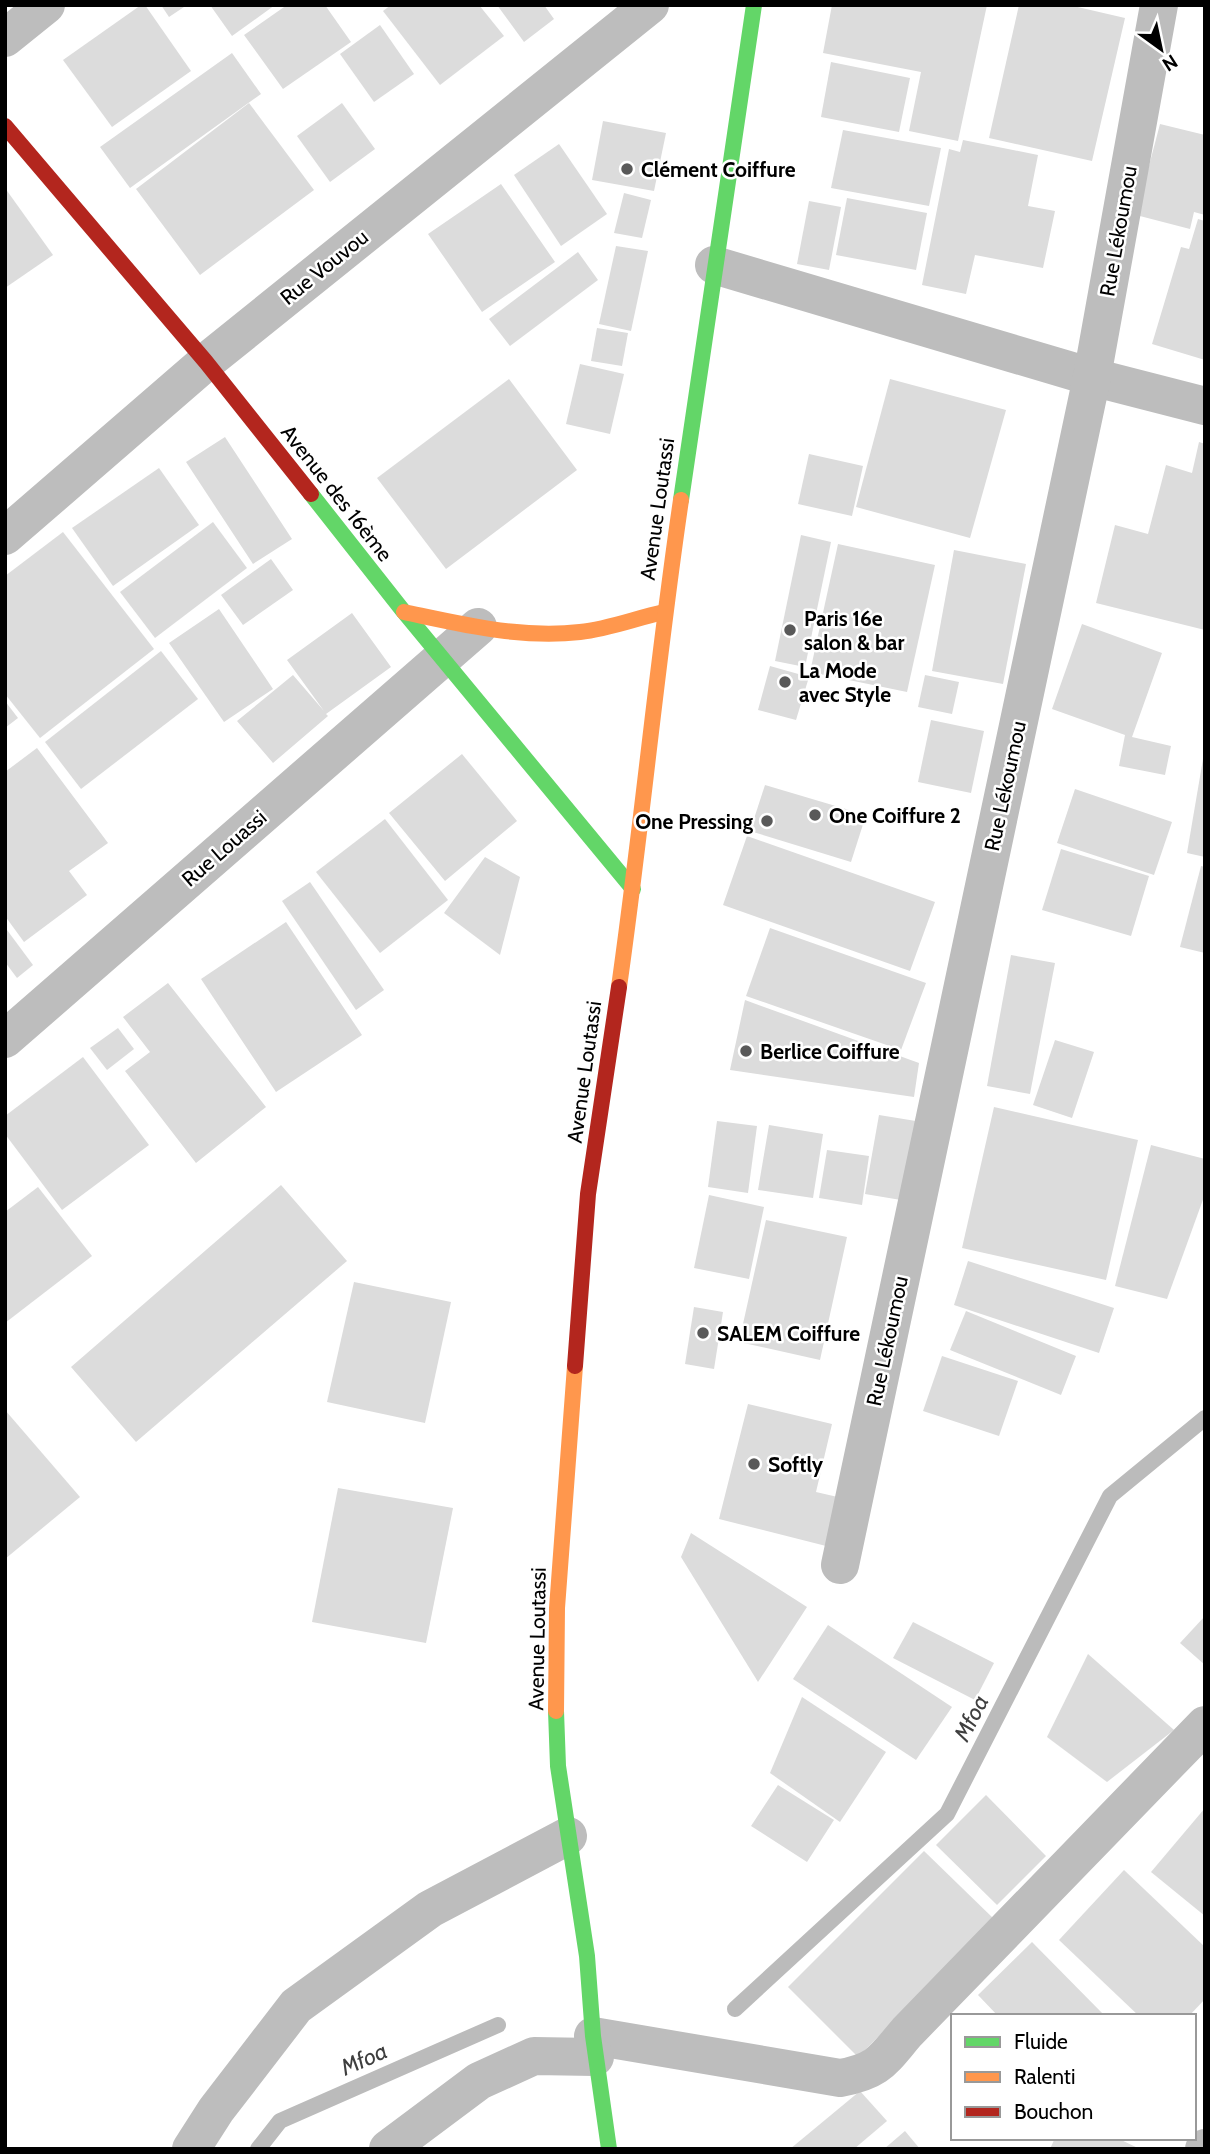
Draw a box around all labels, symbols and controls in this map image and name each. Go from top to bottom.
north arrow [1126,14,1196,84]
text: N [1158,50,1182,76]
place label: Clément Coiffure [641,157,796,182]
marker: Clément Coiffure [619,161,635,177]
street label: Rue Lékoumou [1094,164,1142,298]
street label: Rue Vouvou [275,224,373,310]
street label: Avenue des 16ème [276,420,398,566]
street label: Avenue Loutassi [635,436,679,582]
place label: Paris 16e salon & bar [804,606,904,655]
marker: Paris 16e salon & bar [782,622,798,638]
place label: La Mode avec Style [799,658,891,707]
marker: La Mode avec Style [777,674,793,690]
street label: Rue Lékoumou [979,719,1031,853]
place label: One Coiffure 2 [829,803,961,828]
street label: Rue Louassi [177,805,271,891]
marker: One Coiffure 2 [807,807,823,823]
place label: One Pressing [635,809,753,834]
marker: One Pressing [759,813,775,829]
street label: Avenue Loutassi [562,999,606,1145]
place label: Berlice Coiffure [760,1039,900,1064]
marker: Berlice Coiffure [738,1043,754,1059]
street label: Rue Lékoumou [861,1274,913,1408]
place label: SALEM Coiffure [717,1321,860,1346]
marker: SALEM Coiffure [695,1325,711,1341]
place label: Softly [768,1452,824,1477]
marker: Softly [746,1456,762,1472]
street label: Avenue Loutassi [523,1567,551,1711]
water label: Mfoa [947,1690,994,1747]
legend [951,2014,1196,2140]
text: Fluide [1014,2029,1068,2054]
water label: Mfoa [335,2036,392,2082]
text: Ralenti [1014,2064,1075,2089]
text: Bouchon [1014,2099,1093,2124]

